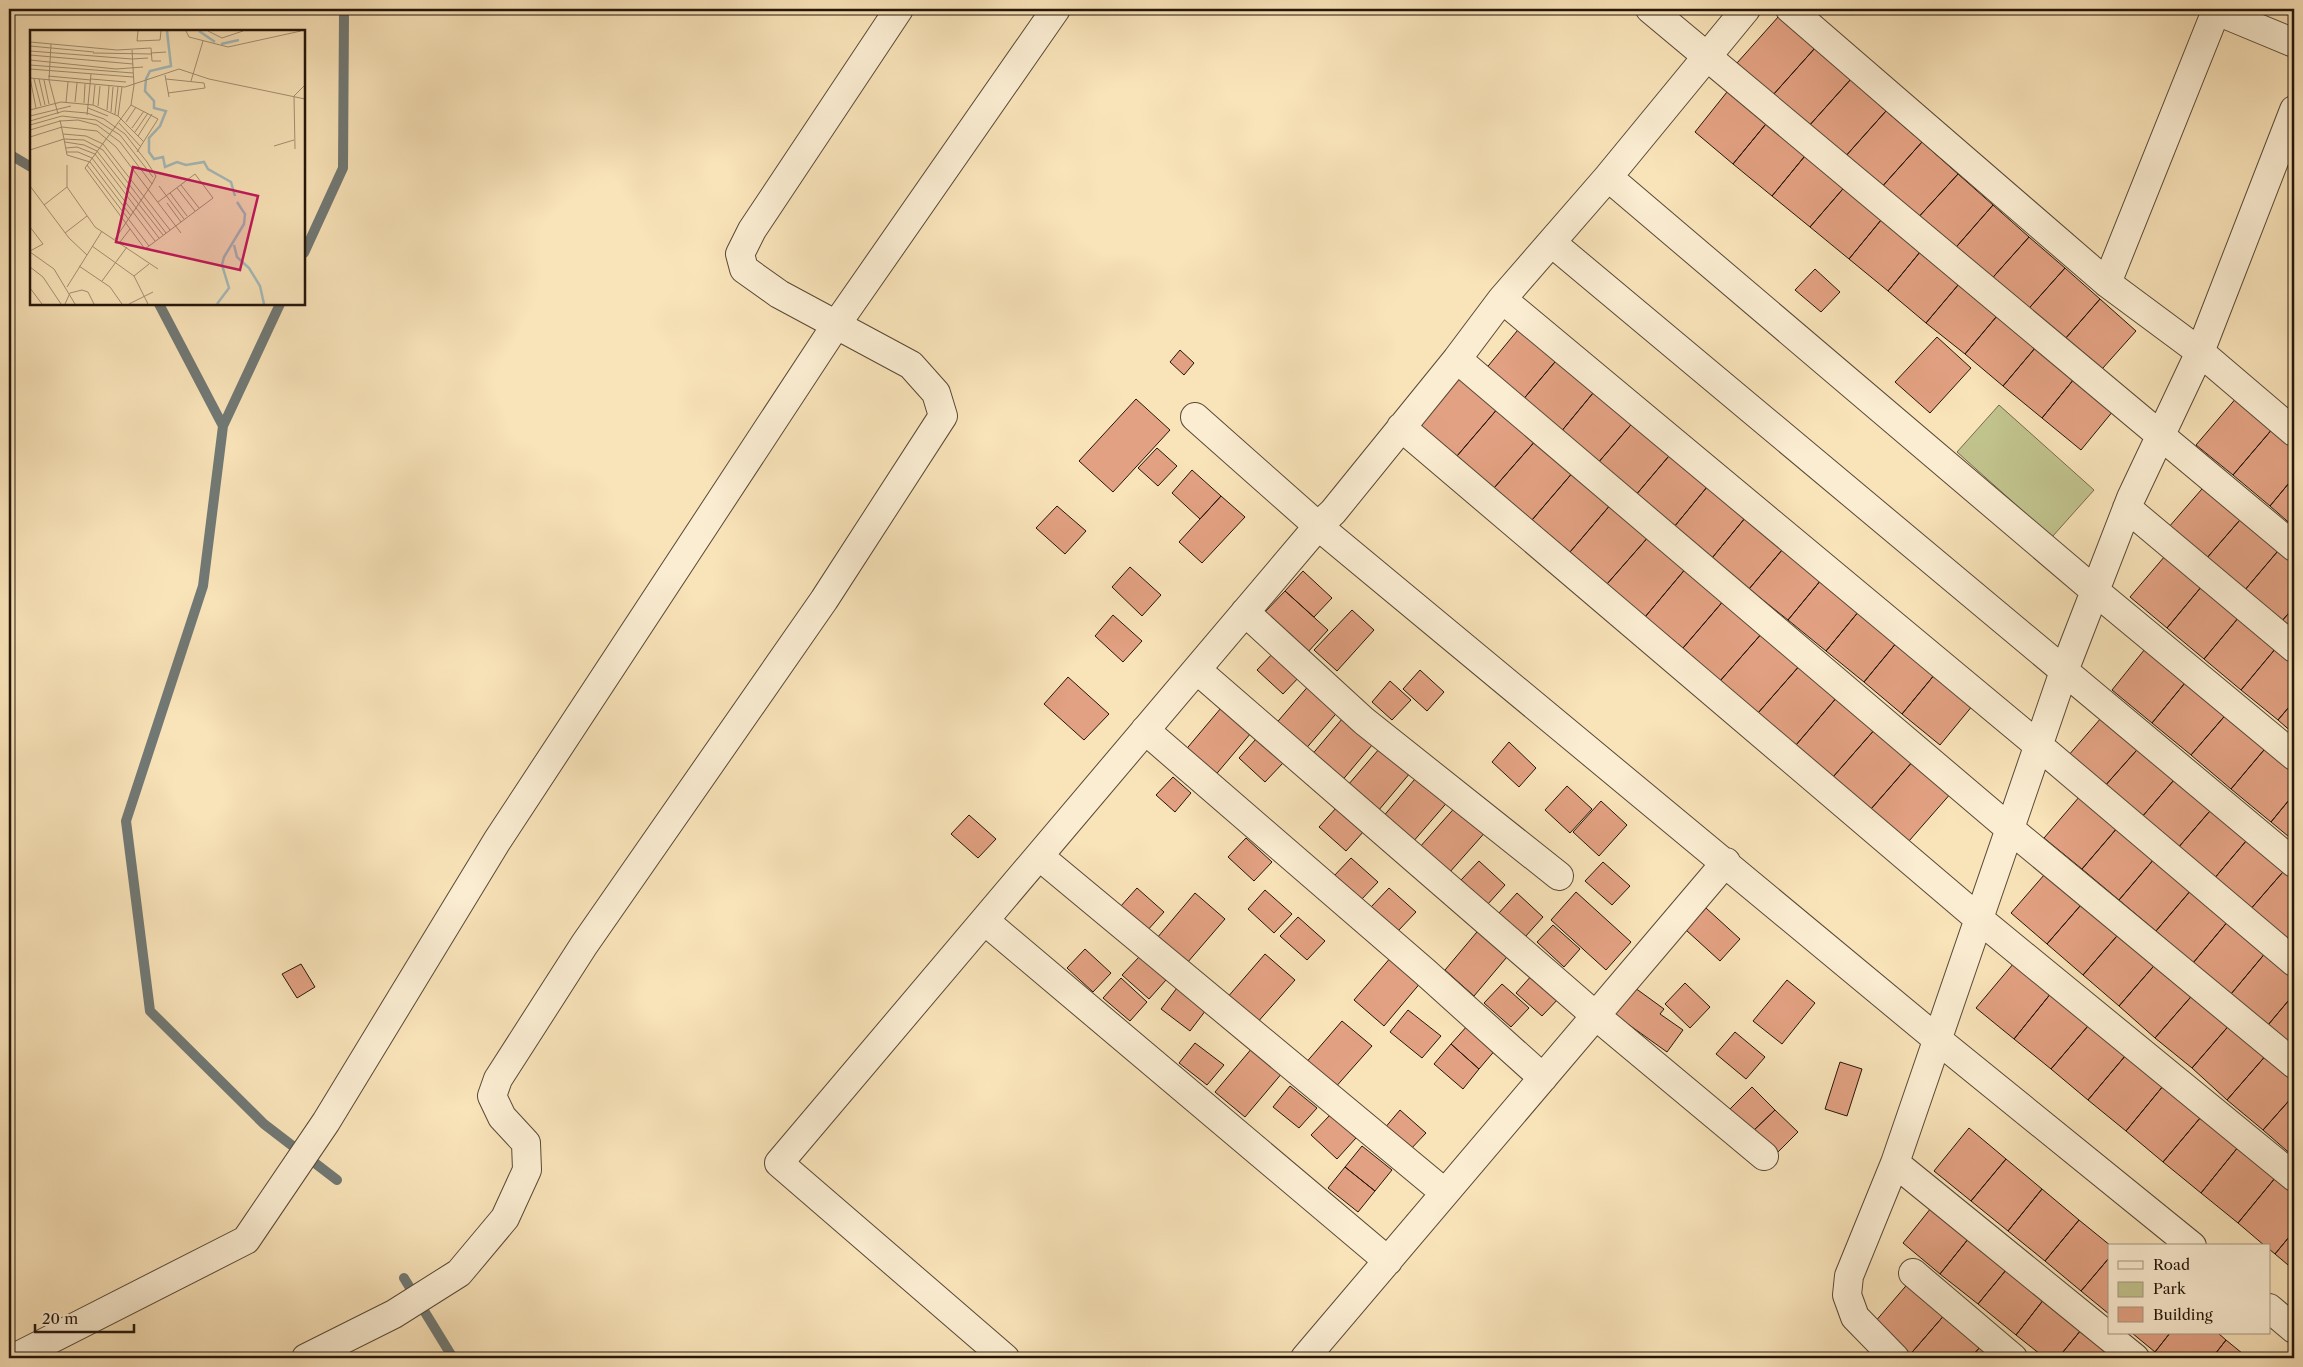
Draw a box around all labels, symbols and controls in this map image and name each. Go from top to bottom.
inset map [30,30,305,305]
legend [2108,1244,2270,1334]
text: Road [2153,1255,2190,1274]
text: Park [2153,1279,2187,1298]
scale bar [35,1302,134,1334]
text: Building [2153,1305,2213,1324]
text: 20 m [42,1309,78,1328]

